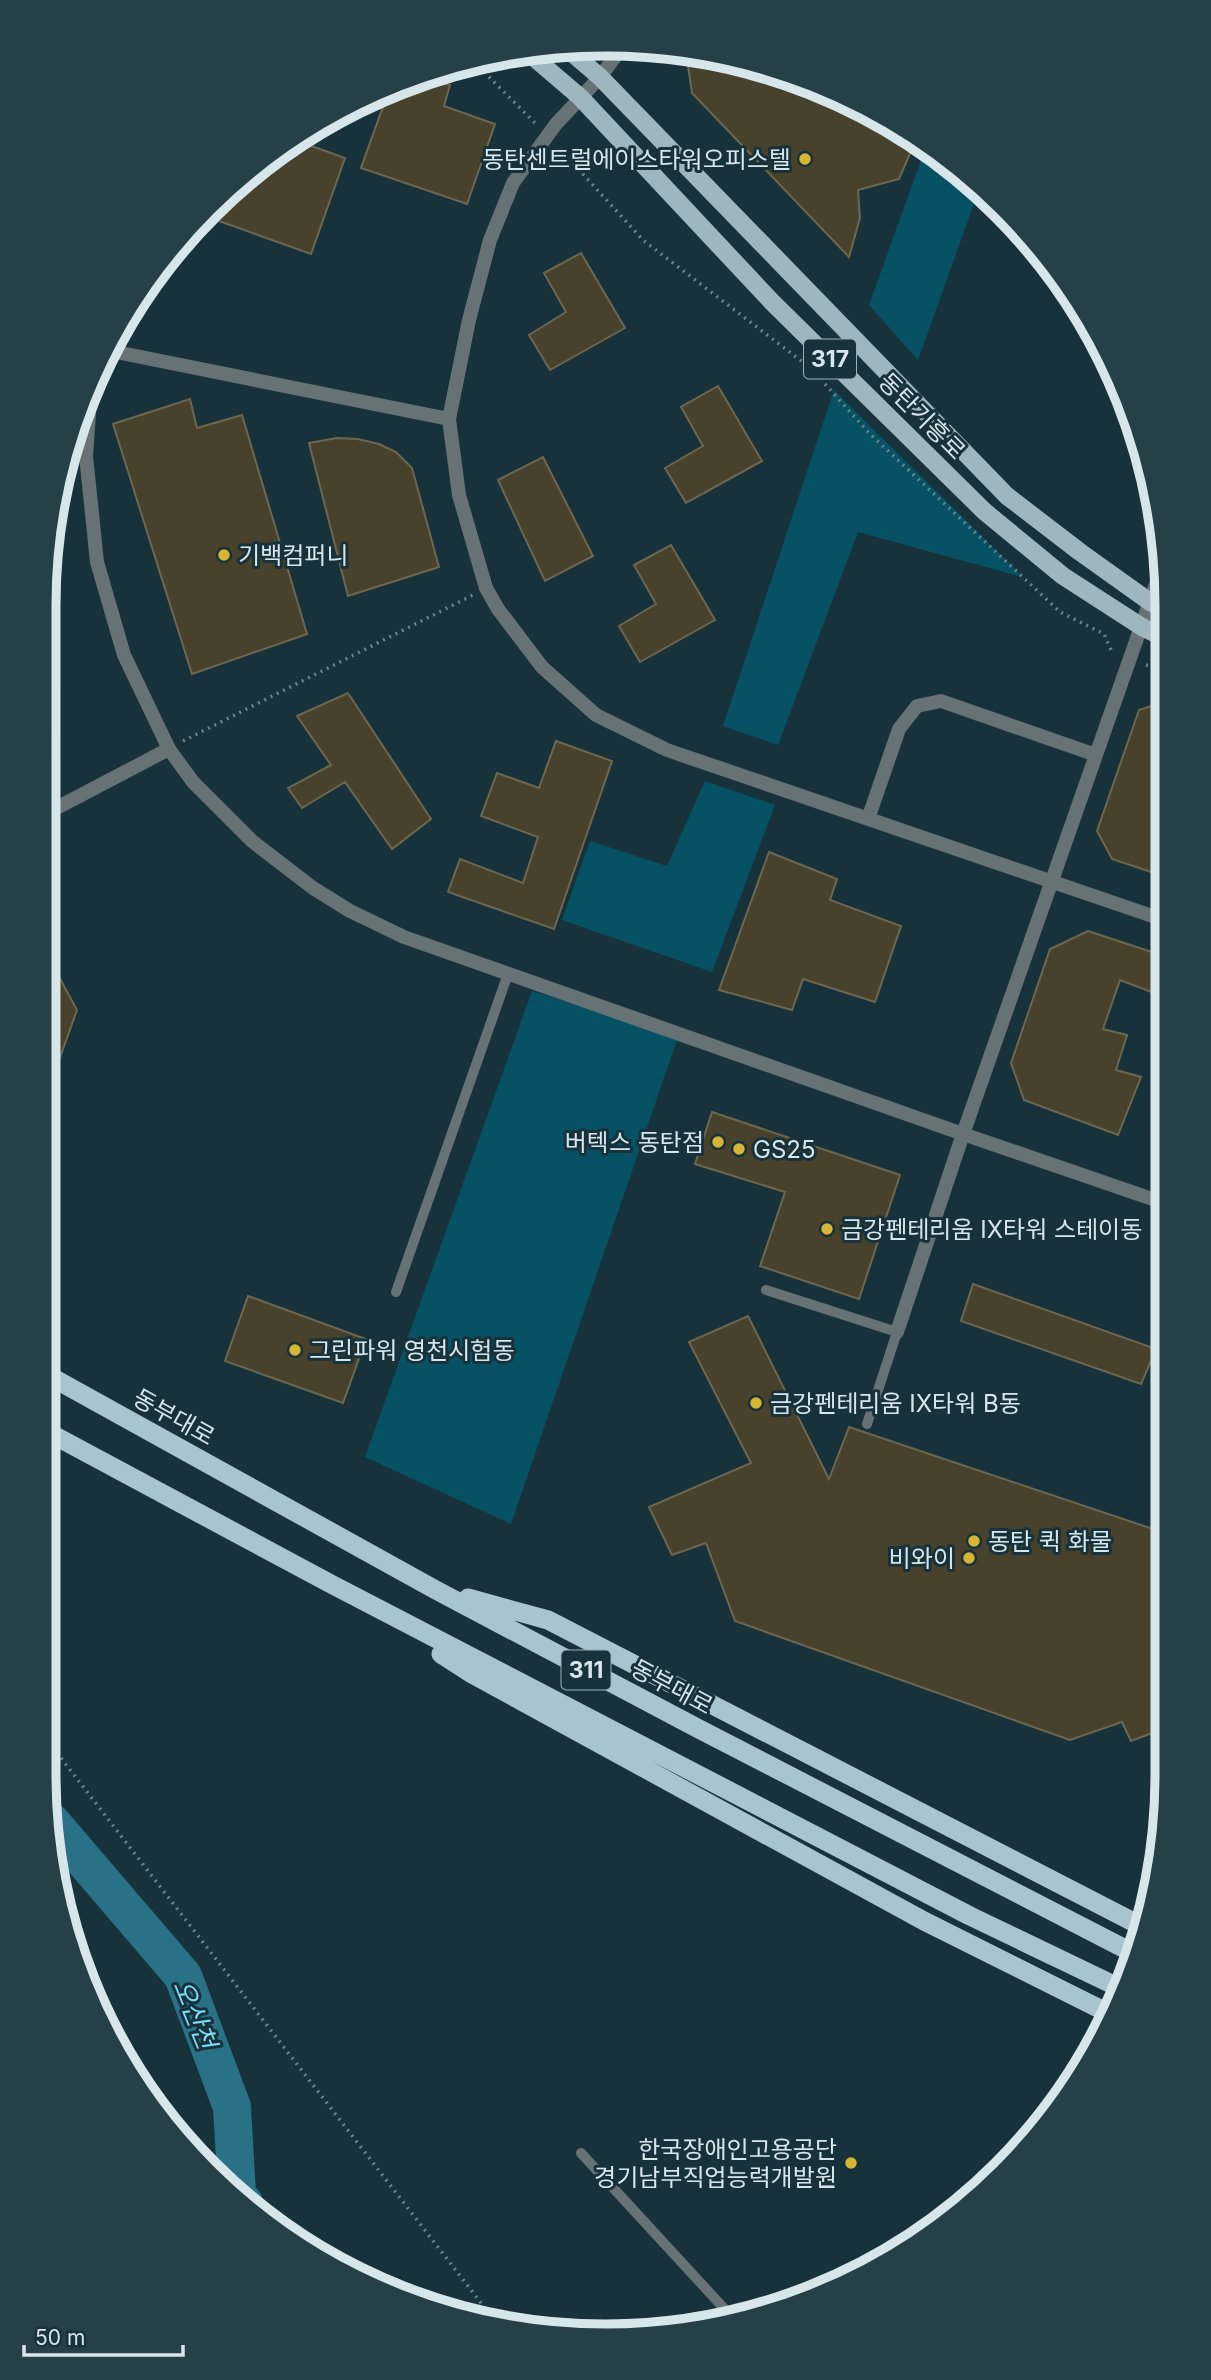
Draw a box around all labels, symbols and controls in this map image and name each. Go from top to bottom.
place label: 동탄센트럴에이스타워오피스텔 [482,145,791,174]
marker: 동탄센트럴에이스타워오피스텔 [797,151,813,167]
road number: 317 [804,340,856,378]
street label: 동탄기흥로 [873,367,971,465]
place label: 기백컴퍼니 [238,541,348,570]
marker: 기백컴퍼니 [216,547,232,563]
place label: 버텍스 동탄점 [565,1128,704,1157]
marker: 버텍스 동탄점 [710,1134,726,1150]
place label: GS25 [753,1135,816,1164]
marker: GS25 [731,1141,747,1157]
place label: 금강펜테리움 IX타워 스테이동 [841,1215,1142,1244]
marker: 금강펜테리움 IX타워 스테이동 [819,1221,835,1237]
place label: 그린파워 영천시험동 [309,1336,514,1365]
marker: 그린파워 영천시험동 [287,1342,303,1358]
street label: 동부대로 [128,1383,220,1451]
place label: 금강펜테리움 IX타워 B동 [770,1389,1021,1418]
marker: 금강펜테리움 IX타워 B동 [748,1395,764,1411]
place label: 동탄 퀵 화물 [988,1527,1112,1556]
marker: 동탄 퀵 화물 [966,1533,982,1549]
place label: 비와이 [889,1544,955,1573]
marker: 비와이 [961,1550,977,1566]
road number: 311 [562,1651,610,1690]
street label: 동부대로 [626,1653,718,1721]
water label: 오산천 [167,1975,224,2056]
place label: 한국장애인고용공단 경기남부직업능력개발원 [594,2135,837,2192]
marker: 한국장애인고용공단 경기남부직업능력개발원 [843,2155,859,2171]
scale bar [24,2314,184,2358]
text: 50 m [35,2325,85,2350]

